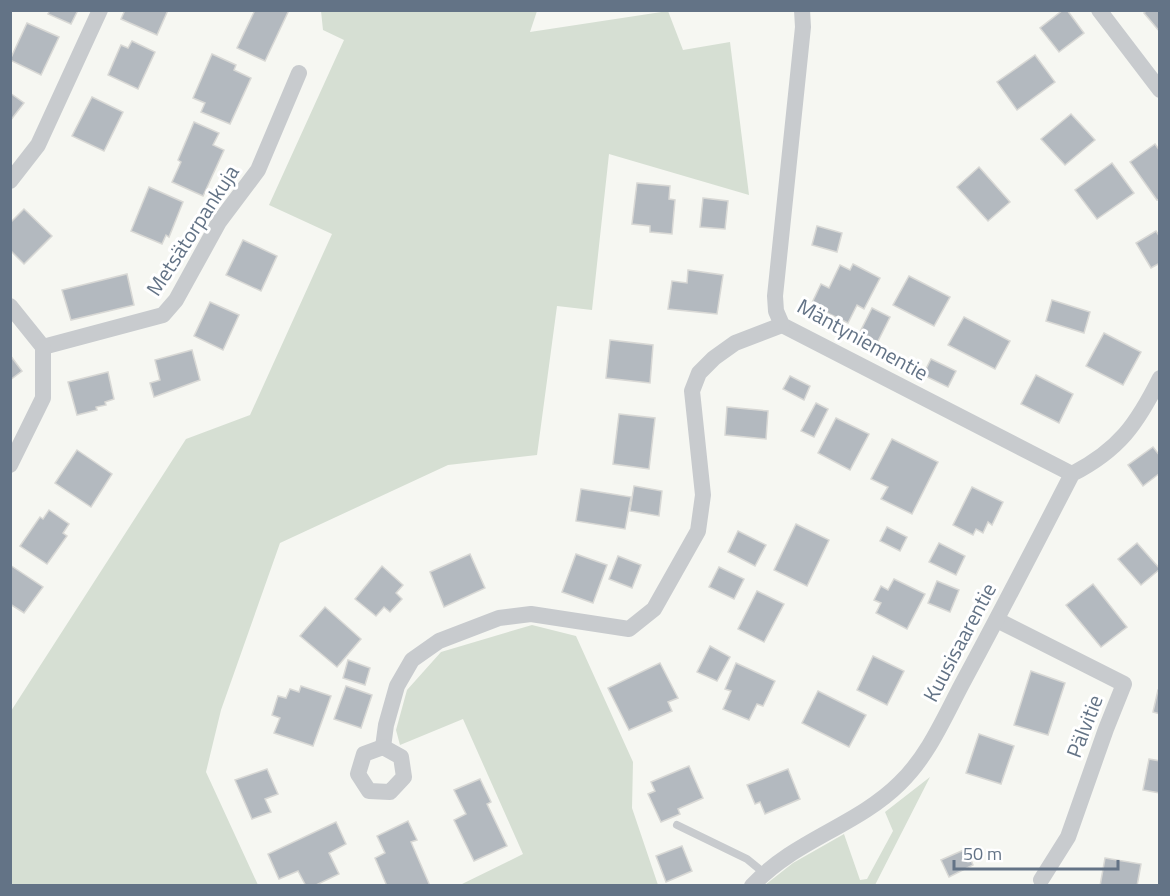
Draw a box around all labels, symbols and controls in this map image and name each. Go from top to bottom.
street label: Metsätorpankuja [138,158,247,302]
street label: Mäntyniementie [792,290,934,388]
street label: Kuusisaarentie [914,577,1004,707]
street label: Pälvitie [1057,690,1111,762]
scale bar [954,833,1118,871]
text: 50 m [963,840,1002,867]

